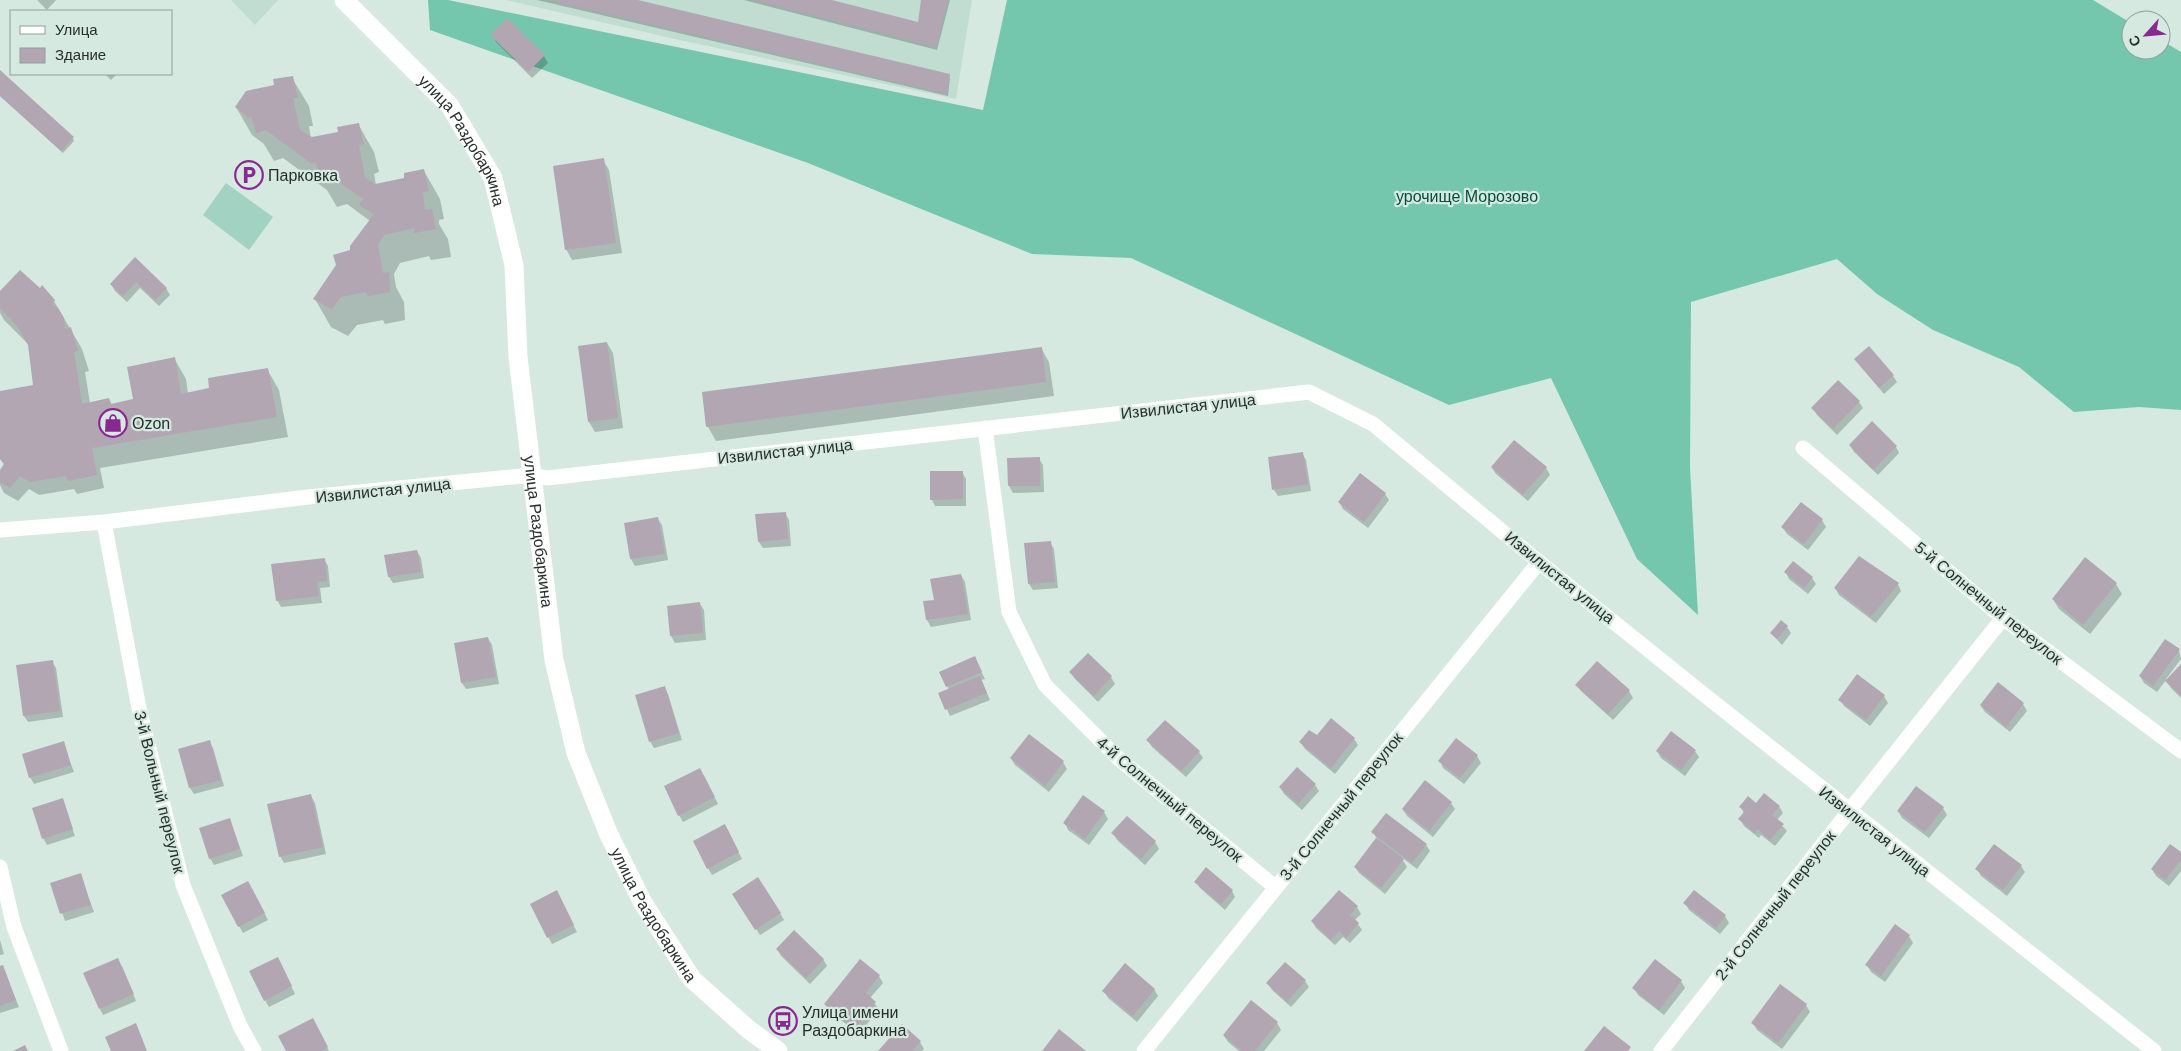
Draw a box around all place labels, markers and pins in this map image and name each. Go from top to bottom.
parking icon: Парковка [234,160,264,190]
place label: Парковка [268,167,338,184]
shop icon: Ozon [98,408,128,438]
place label: Ozon [132,415,170,432]
place label: Улица имени Раздобаркина [802,1004,906,1039]
bus stop icon: Улица имени Раздобаркина [768,1006,798,1036]

